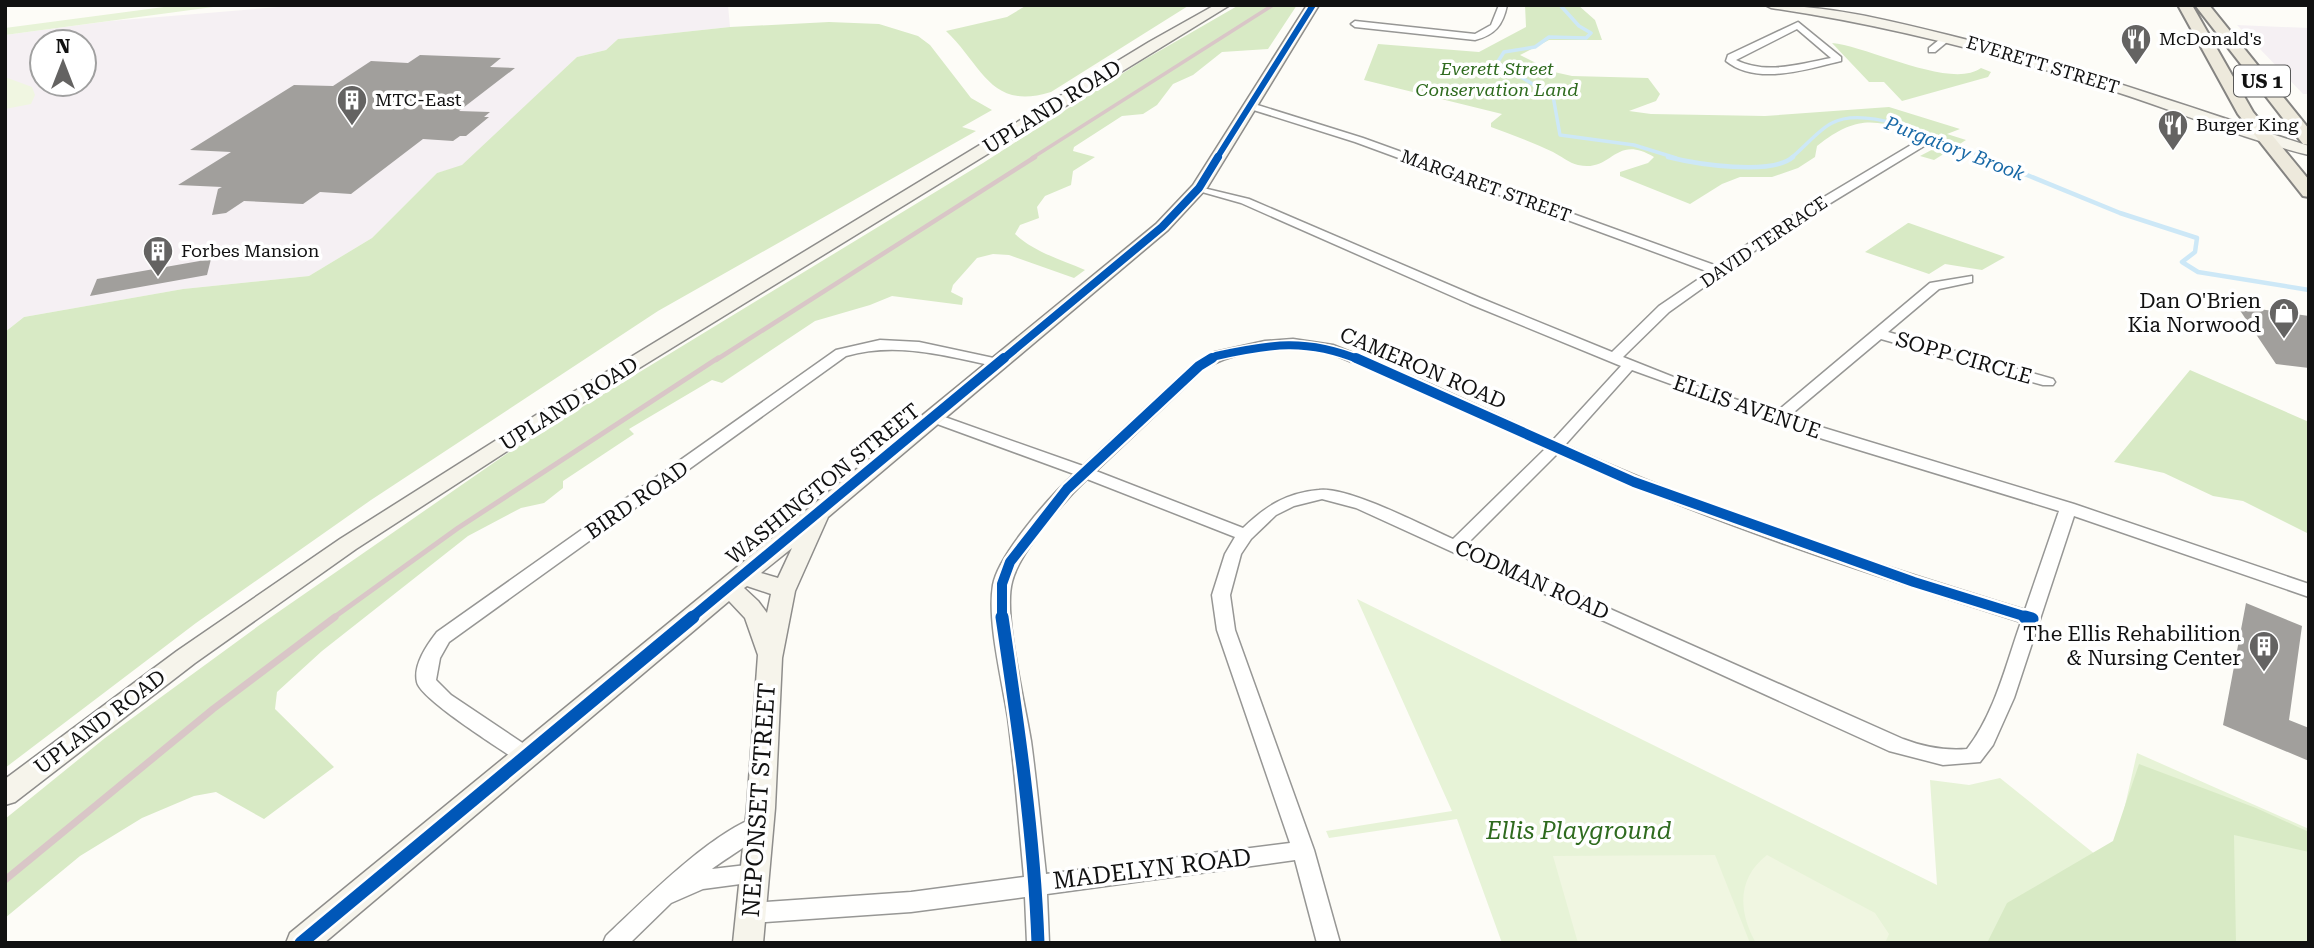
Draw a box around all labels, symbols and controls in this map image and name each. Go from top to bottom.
restaurant icon: McDonald's [2119,22,2153,66]
north arrow [28,28,98,98]
place label: McDonald's [2159,28,2262,49]
street label: EVERETT STREET [1964,31,2122,98]
text: N [56,35,71,58]
street label: UPLAND ROAD [979,55,1125,159]
park label: Everett Street Conservation Land [1416,58,1578,100]
road number: US 1 [2234,66,2290,96]
building icon: MTC-East [335,83,369,127]
place label: MTC-East [375,89,462,110]
restaurant icon: Burger King [2156,108,2190,152]
water label: Purgatory Brook [1881,111,2029,186]
place label: Burger King [2196,114,2299,135]
street label: MARGARET STREET [1398,145,1574,226]
street label: DAVID TERRACE [1696,191,1831,292]
building icon: Forbes Mansion [141,234,175,278]
place label: Forbes Mansion [181,240,320,261]
place label: Dan O'Brien Kia Norwood [2128,289,2262,337]
shop icon: Dan O'Brien Kia Norwood [2267,296,2301,340]
street label: CAMERON ROAD [1336,322,1510,414]
street label: SOPP CIRCLE [1893,327,2035,389]
street label: UPLAND ROAD [496,352,642,456]
street label: ELLIS AVENUE [1670,371,1824,443]
street label: WASHINGTON STREET [722,399,924,569]
street label: BIRD ROAD [581,456,693,544]
street label: CODMAN ROAD [1451,535,1613,625]
place label: The Ellis Rehabilition & Nursing Center [2023,622,2241,670]
building icon: The Ellis Rehabilition & Nursing Center [2247,629,2281,673]
street label: UPLAND ROAD [30,665,170,779]
street label: NEPONSET STREET [737,682,781,918]
park label: Ellis Playground [1485,817,1672,845]
street label: MADELYN ROAD [1051,843,1253,895]

